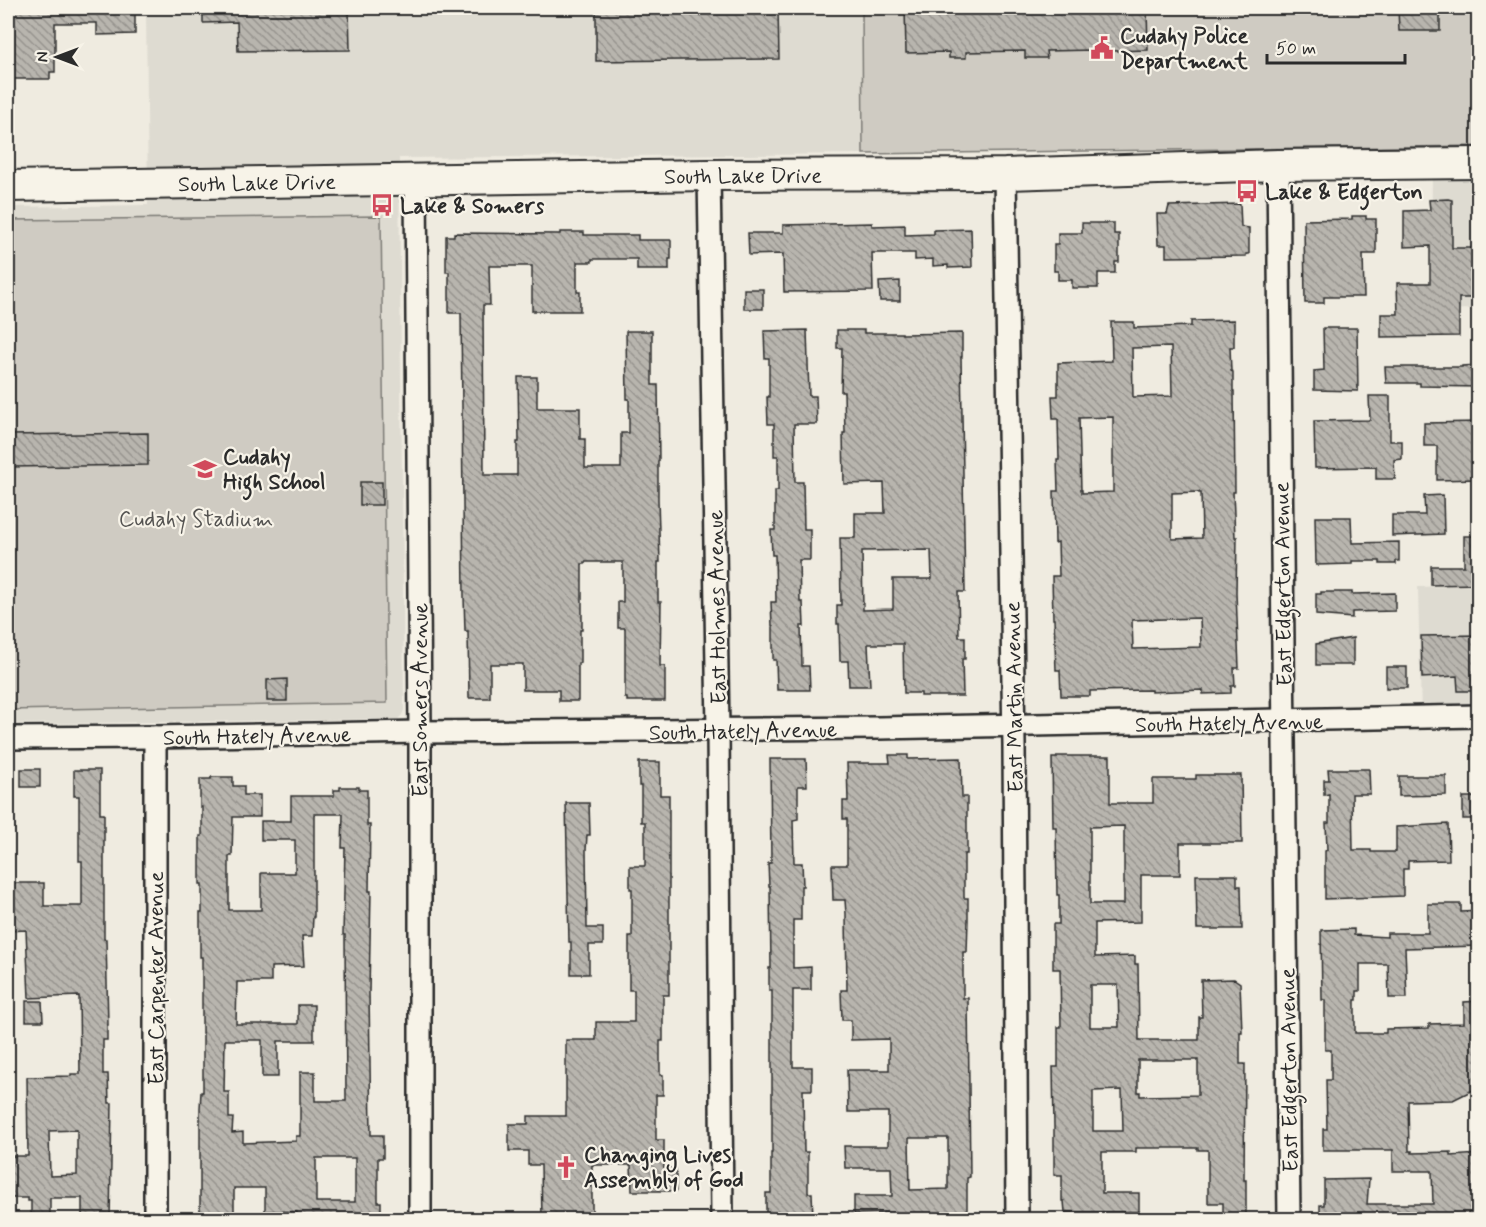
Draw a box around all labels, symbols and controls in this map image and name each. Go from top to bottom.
place label: Cudahy Police Department [1120,23,1249,76]
north arrow [27,27,87,87]
scale bar [1267,27,1405,65]
public building icon: Cudahy Police Department [1089,35,1115,61]
text: 50 m [1276,37,1316,61]
text: N [33,52,54,62]
street label: South Lake Drive [664,163,822,192]
street label: South Lake Drive [178,169,336,199]
bus stop icon: Lake & Edgerton [1234,178,1260,204]
place label: Lake & Edgerton [1265,179,1423,211]
bus stop icon: Lake & Somers [369,192,395,218]
place label: Lake & Somers [400,193,544,221]
place label: Cudahy High School [223,444,326,501]
school or university icon: Cudahy High School [192,456,218,482]
street label: East Edgerton Avenue [1268,481,1303,686]
park label: Cudahy Stadium [119,506,273,534]
street label: East Holmes Avenue [702,510,734,704]
street label: East Martin Avenue [999,601,1031,793]
street label: East Somers Avenue [407,603,435,797]
street label: South Hately Avenue [1135,708,1323,740]
street label: South Hately Avenue [649,716,837,748]
street label: South Hately Avenue [163,721,351,753]
street label: East Carpenter Avenue [143,871,171,1085]
street label: East Edgerton Avenue [1274,967,1309,1172]
place label: Changing Lives Assembly of God [584,1142,744,1195]
church icon: Changing Lives Assembly of God [553,1154,579,1180]

